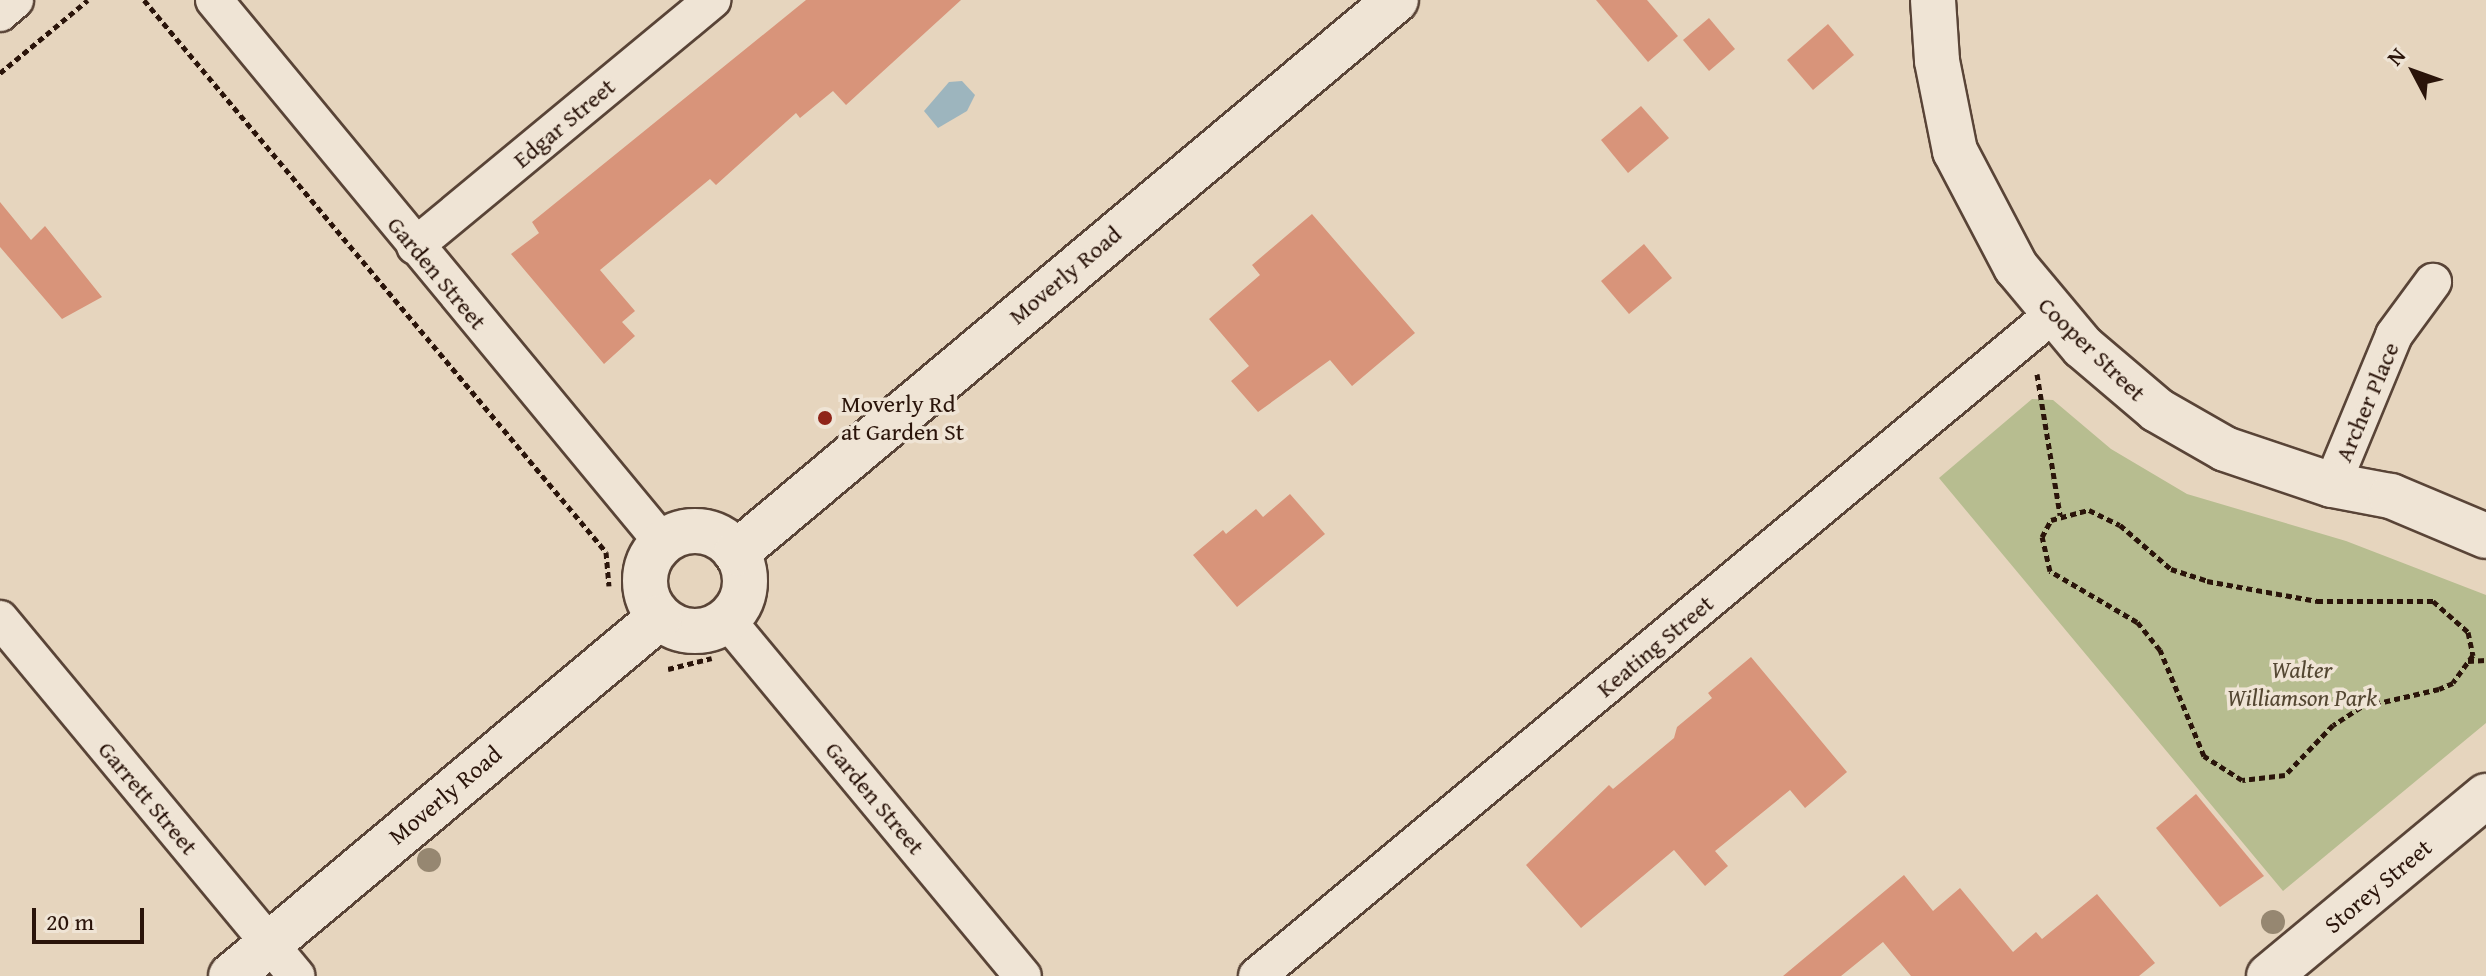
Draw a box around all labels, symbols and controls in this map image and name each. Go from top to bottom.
north arrow [2374,32,2454,112]
text: N [2379,40,2413,72]
street label: Edgar Street [507,72,621,174]
street label: Garden Street [381,211,493,335]
street label: Moverly Road [1003,220,1127,330]
street label: Cooper Street [2032,291,2152,407]
street label: Archer Place [2329,338,2405,466]
place label: Moverly Rd at Garden St [841,390,964,446]
marker: Moverly Rd at Garden St [816,409,834,427]
street label: Keating Street [1591,589,1719,703]
park label: Walter Williamson Park [2227,656,2377,712]
street label: Garrett Street [92,735,204,861]
street label: Garden Street [819,736,931,860]
street label: Moverly Road [383,740,507,850]
street label: Storey Street [2318,833,2438,939]
scale bar [36,892,148,942]
text: 20 m [46,904,94,939]

